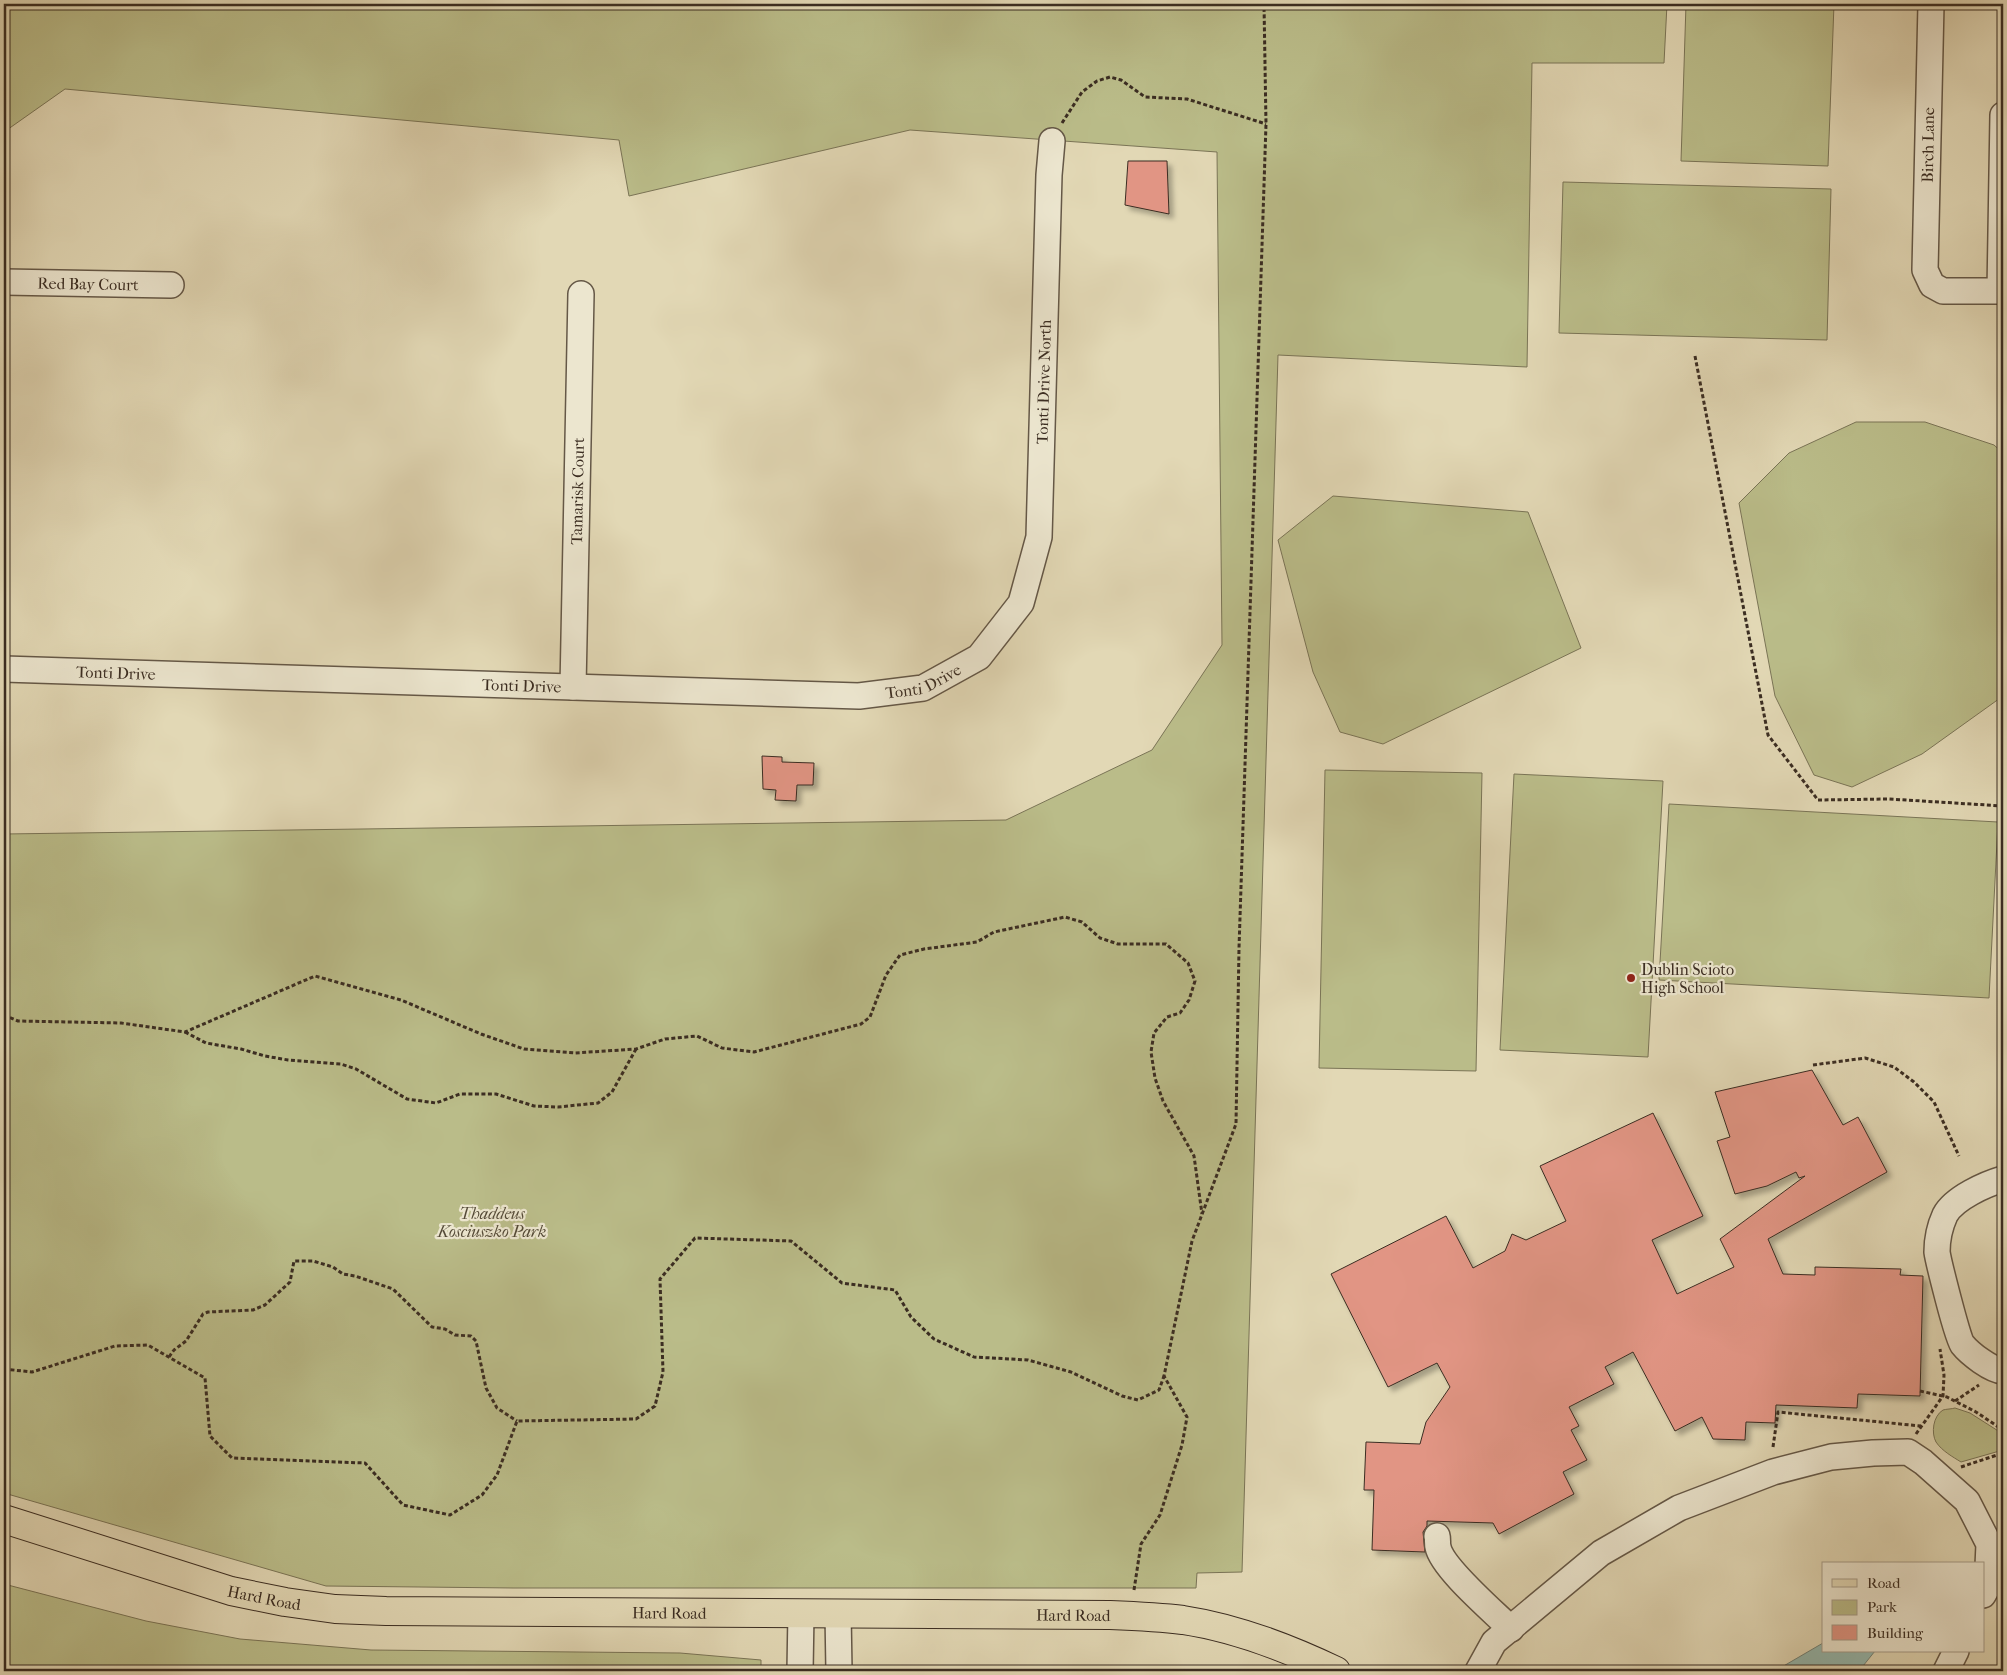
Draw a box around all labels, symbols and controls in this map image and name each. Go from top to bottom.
street label: Birch Lane [1918,107,1938,183]
street label: Red Bay Court [37,273,139,294]
street label: Tonti Drive North [1032,319,1055,444]
street label: Tamarisk Court [566,437,588,545]
street label: Tonti Drive [884,659,964,702]
street label: Tonti Drive [76,662,156,683]
street label: Tonti Drive [482,675,562,696]
place label: Dublin Scioto High School [1641,960,1734,997]
marker: Dublin Scioto High School [1625,972,1637,984]
park label: Thaddeus Kosciuszko Park [437,1204,546,1241]
legend [1822,1562,1984,1652]
text: Road [1867,1574,1901,1592]
street label: Hard Road [226,1581,302,1614]
text: Park [1867,1598,1897,1616]
street label: Hard Road [632,1603,707,1622]
street label: Hard Road [1036,1605,1111,1625]
text: Building [1867,1624,1924,1642]

